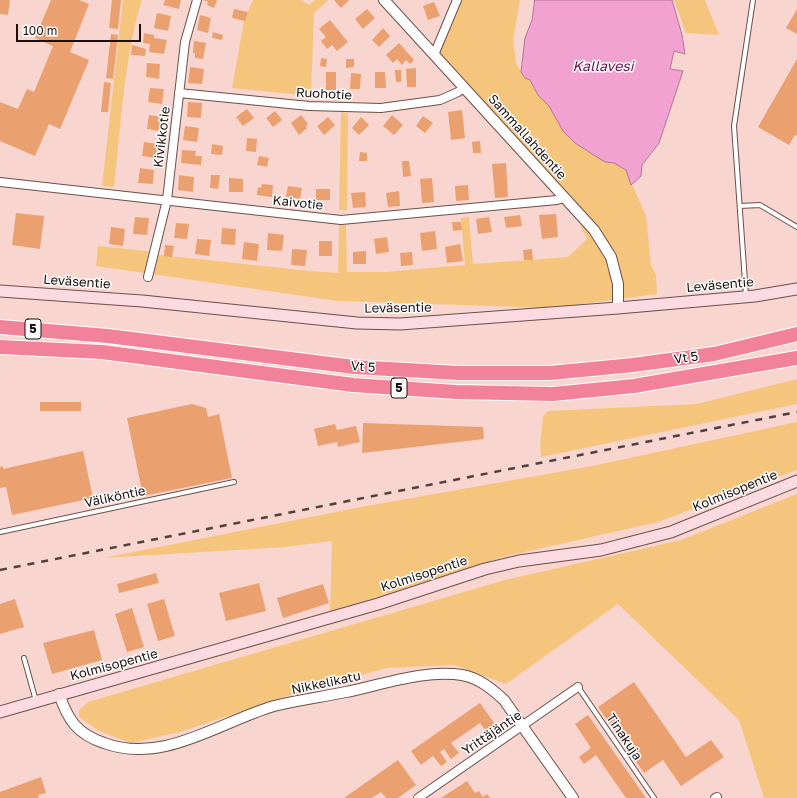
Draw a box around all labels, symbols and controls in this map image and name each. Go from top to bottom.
scale bar [18,16,143,42]
text: 100 m [23,23,57,38]
water label: Kallavesi [573,59,633,75]
street label: Ruohotie [295,85,353,103]
street label: Sammallahdentie [485,91,569,183]
street label: Kivikkotie [151,105,173,169]
street label: Kaivotie [272,193,324,213]
street label: Leväsentie [43,272,111,292]
street label: Leväsentie [686,274,754,296]
street label: Leväsentie [364,300,432,316]
road number: 5 [25,319,41,339]
street label: Vt 5 [673,349,699,367]
street label: Vt 5 [350,358,376,376]
road number: 5 [391,378,407,398]
street label: Kolmisopentie [690,467,780,515]
street label: Väliköntie [83,483,147,511]
street label: Kolmisopentie [379,553,469,595]
street label: Kolmisopentie [69,646,159,684]
street label: Nikkelikatu [290,668,362,698]
street label: Yrittäjäntie [459,707,525,759]
street label: Tinakuja [603,711,645,763]

